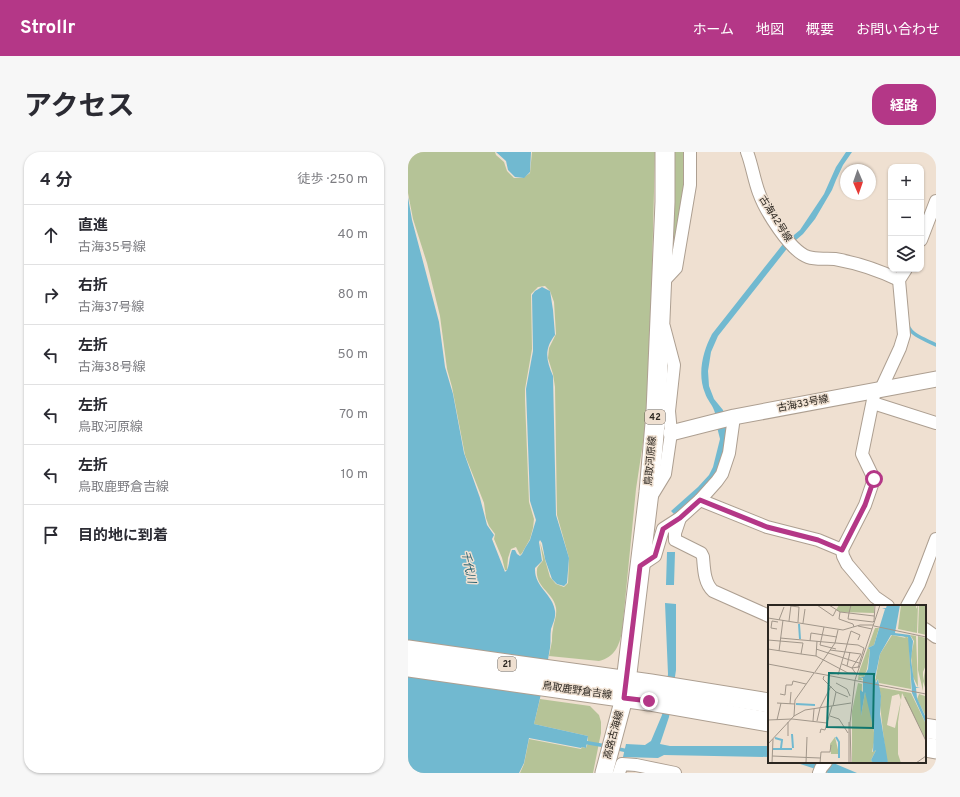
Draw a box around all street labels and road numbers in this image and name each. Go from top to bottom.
street label: 古海42号線 [756,193,794,245]
street label: 古海33号線 [776,393,830,415]
road number: 42 [645,410,665,424]
street label: 鳥取河原線 [642,436,660,486]
road number: 21 [498,657,516,671]
street label: 鳥取鹿野倉吉線 [541,680,613,702]
street label: 高路古海線 [601,709,627,761]

